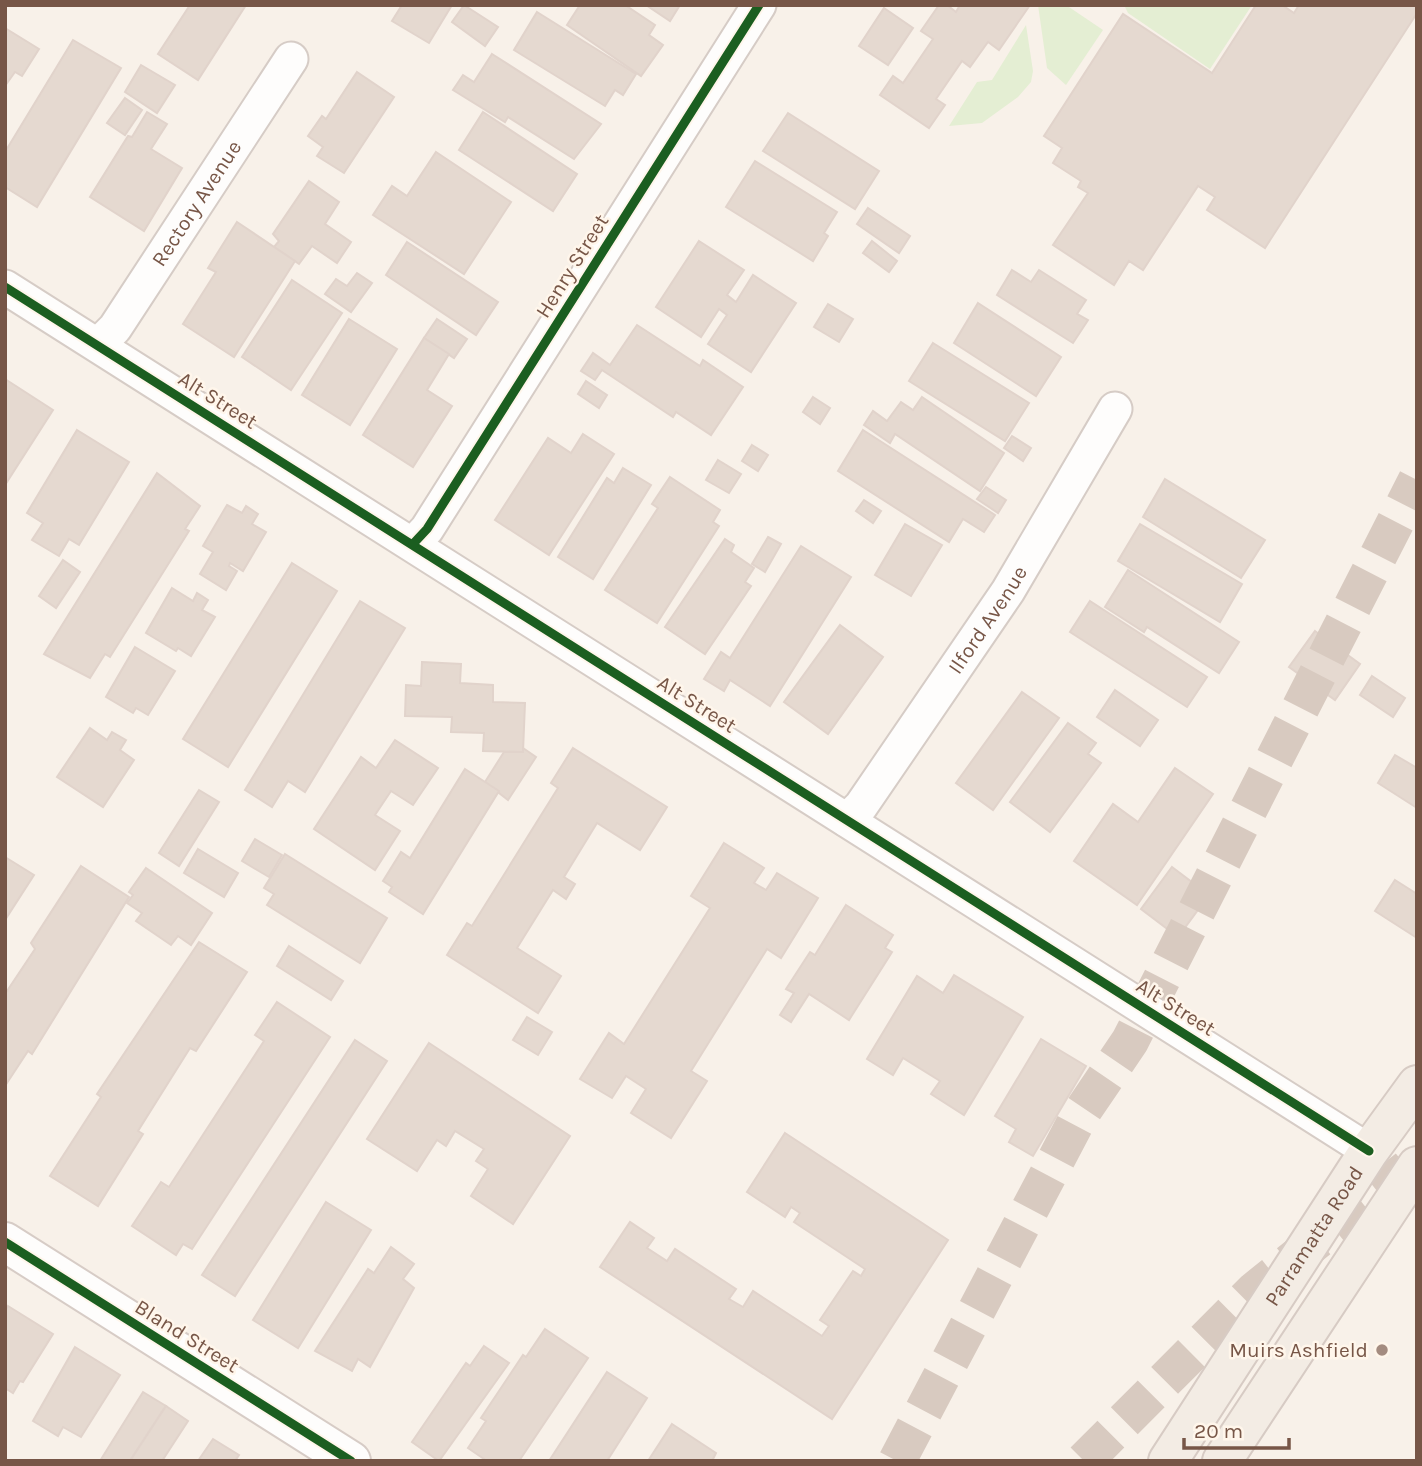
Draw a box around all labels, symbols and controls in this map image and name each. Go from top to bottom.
street label: Rectory Avenue [147,136,246,271]
street label: Henry Street [531,210,613,322]
street label: Alt Street [174,366,262,434]
street label: Ilford Avenue [943,562,1032,678]
street label: Alt Street [653,670,741,738]
street label: Alt Street [1132,973,1220,1041]
street label: Parramatta Road [1260,1162,1368,1311]
street label: Bland Street [131,1294,244,1378]
place label: Muirs Ashfield [1229,1338,1368,1362]
marker: Muirs Ashfield [1374,1342,1390,1358]
scale bar [1184,1406,1289,1450]
text: 20 m [1194,1419,1243,1443]

